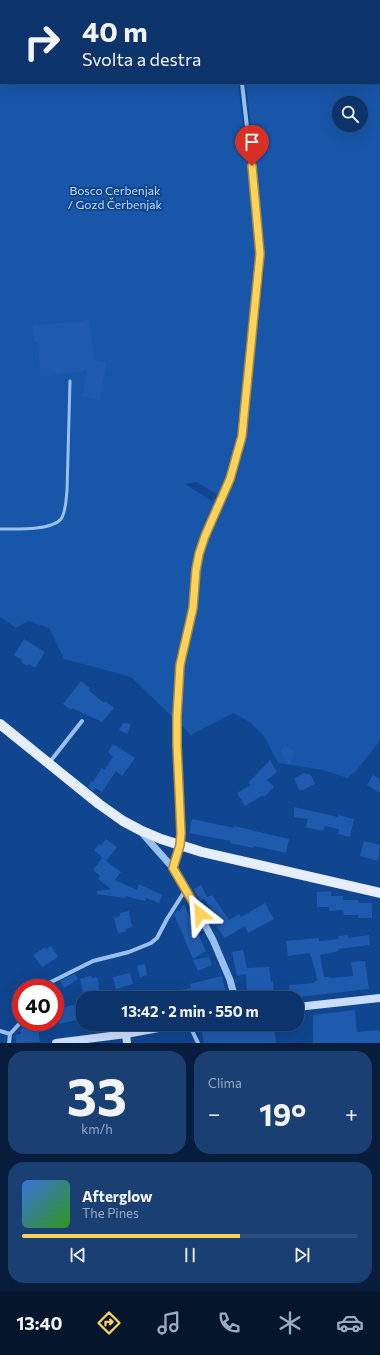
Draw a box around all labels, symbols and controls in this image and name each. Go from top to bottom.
text: 40 m [82,14,148,48]
icon: right [16,16,68,68]
text: Svolta a destra [82,48,201,70]
map controls [332,96,368,132]
button: search [332,96,368,132]
pin [235,125,269,166]
icon: arrive [241,131,263,153]
park label: Bosco Cerbenjak / Gozd Čerbenjak [68,183,163,211]
position arrow [179,893,221,935]
speed limit sign: 40 [12,979,64,1031]
text: 13:42 · 2 min · 550 m [121,1002,259,1020]
text: 33 [67,1063,127,1127]
text: Clima [208,1075,242,1091]
text: 19° [259,1095,306,1132]
text: − [208,1100,221,1127]
text: + [345,1100,358,1127]
text: km/h [81,1121,113,1137]
text: Afterglow [82,1187,152,1205]
text: The Pines [82,1205,139,1221]
icon: previous [67,1244,89,1266]
icon: pause [179,1244,201,1266]
icon: next [291,1244,313,1266]
icon: directions [95,1309,123,1337]
icon: music [155,1309,183,1337]
icon: phone [215,1309,243,1337]
icon: climate [276,1309,304,1337]
icon: car [336,1309,364,1337]
text: 13:40 [16,1312,63,1334]

